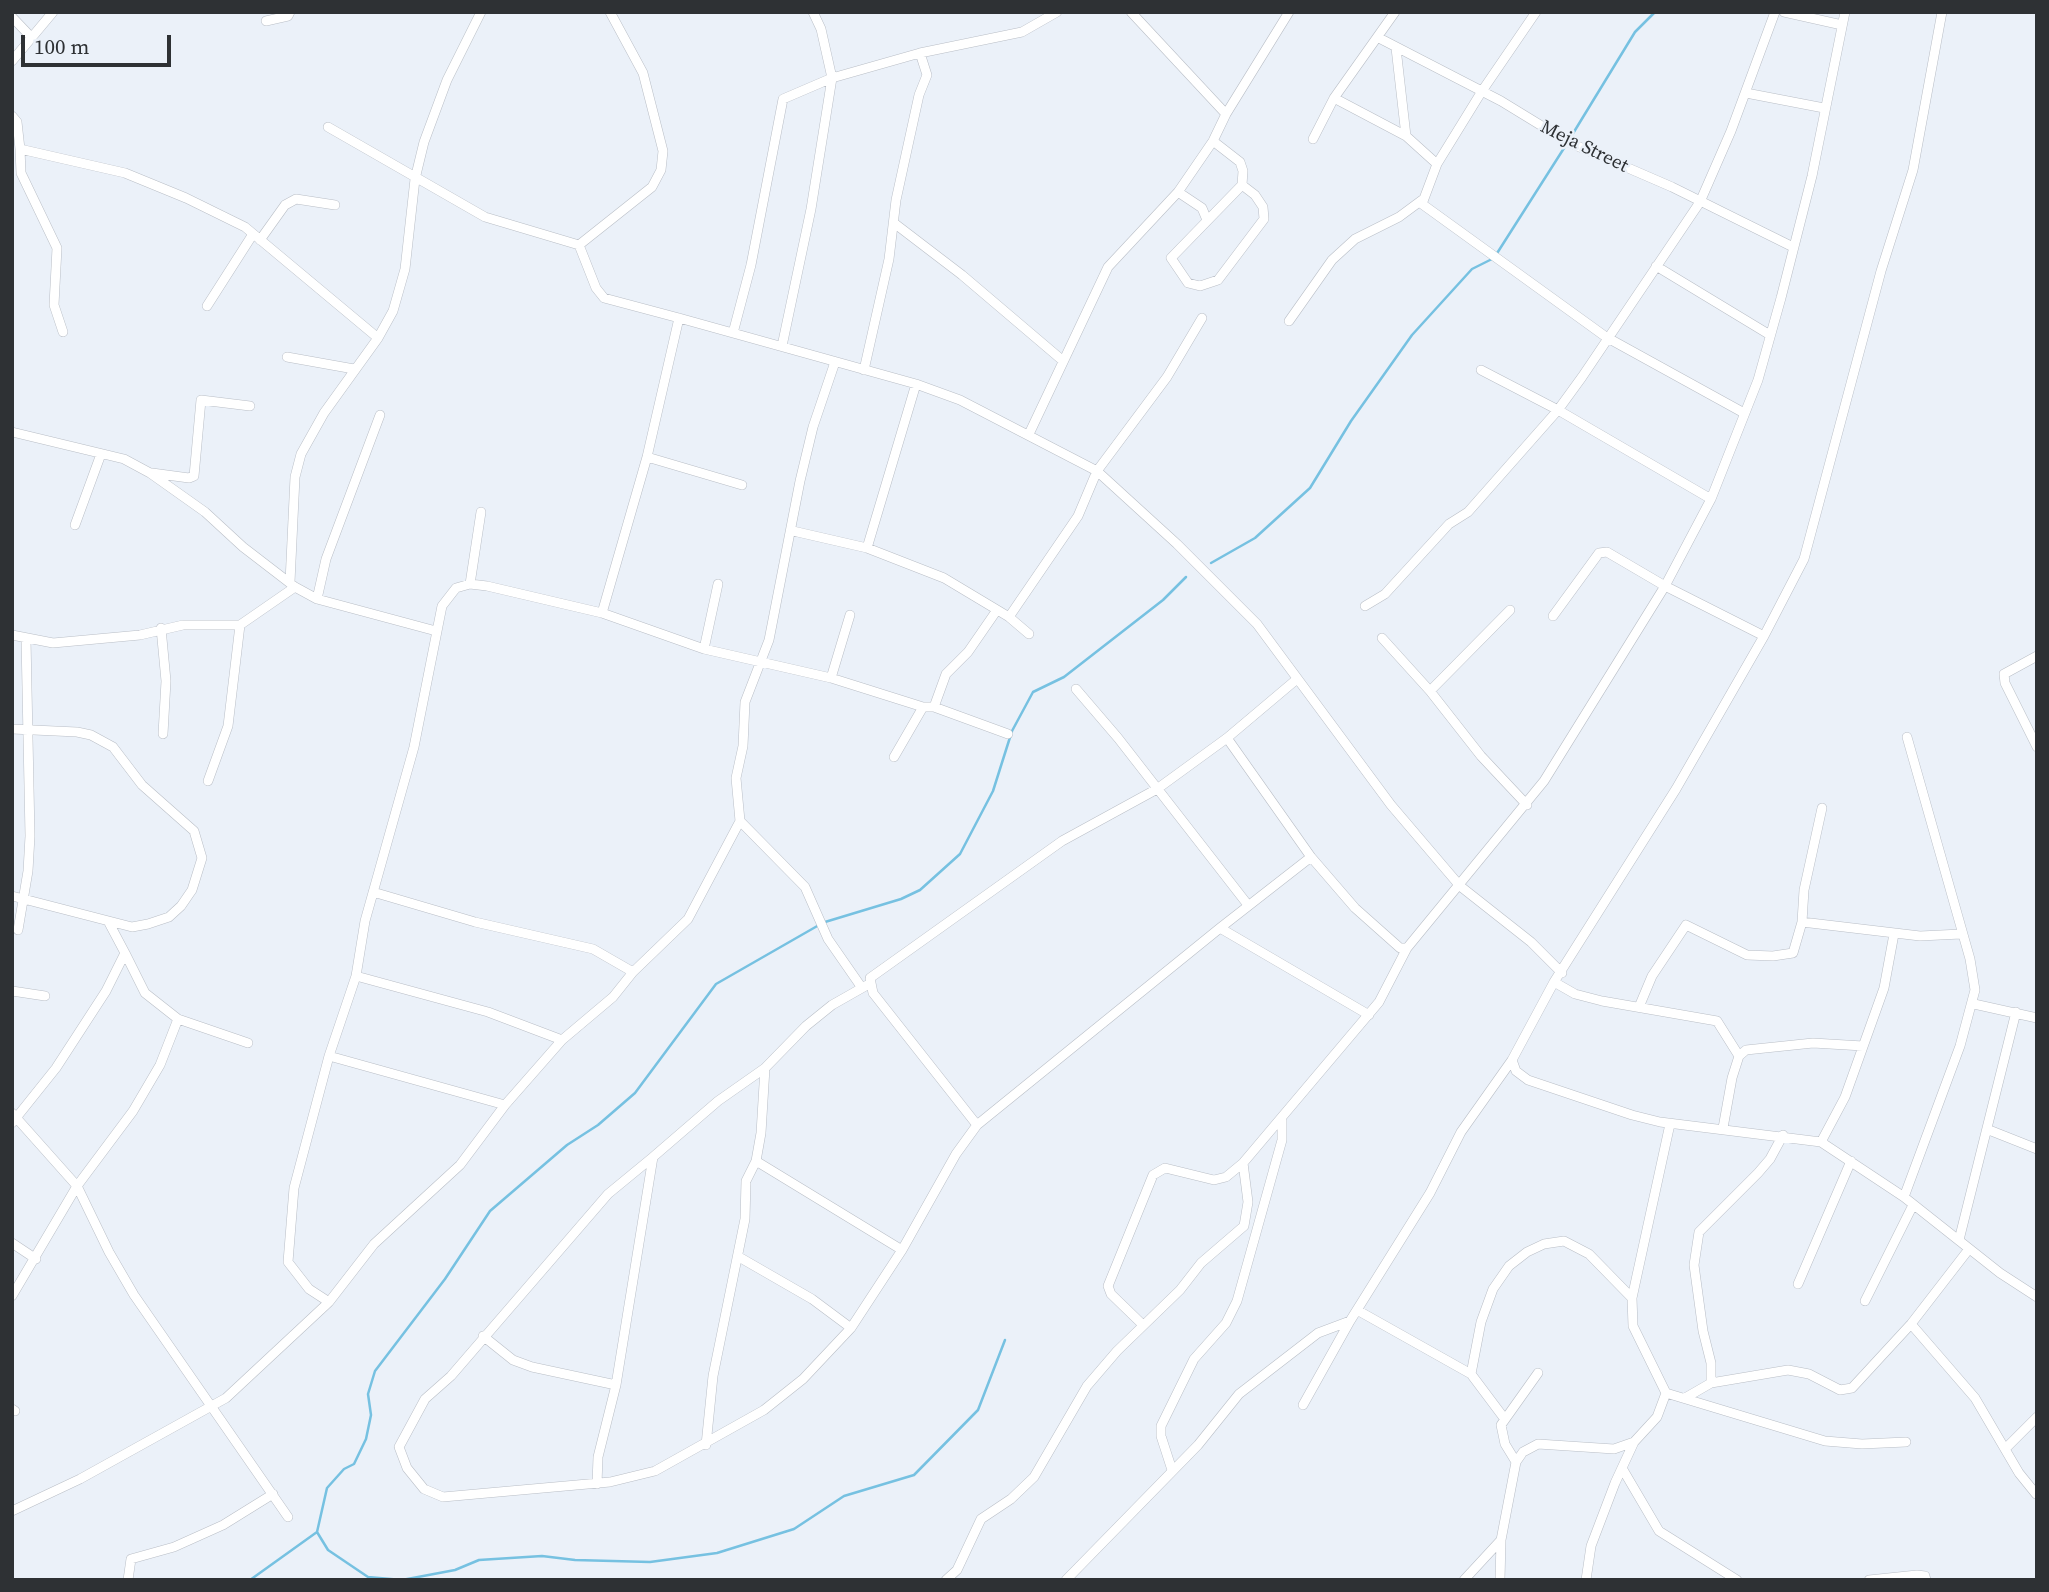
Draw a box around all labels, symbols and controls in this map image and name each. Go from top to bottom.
scale bar [24,21,175,65]
text: 100 m [34,32,89,61]
street label: Meja Street [1536,116,1632,178]

